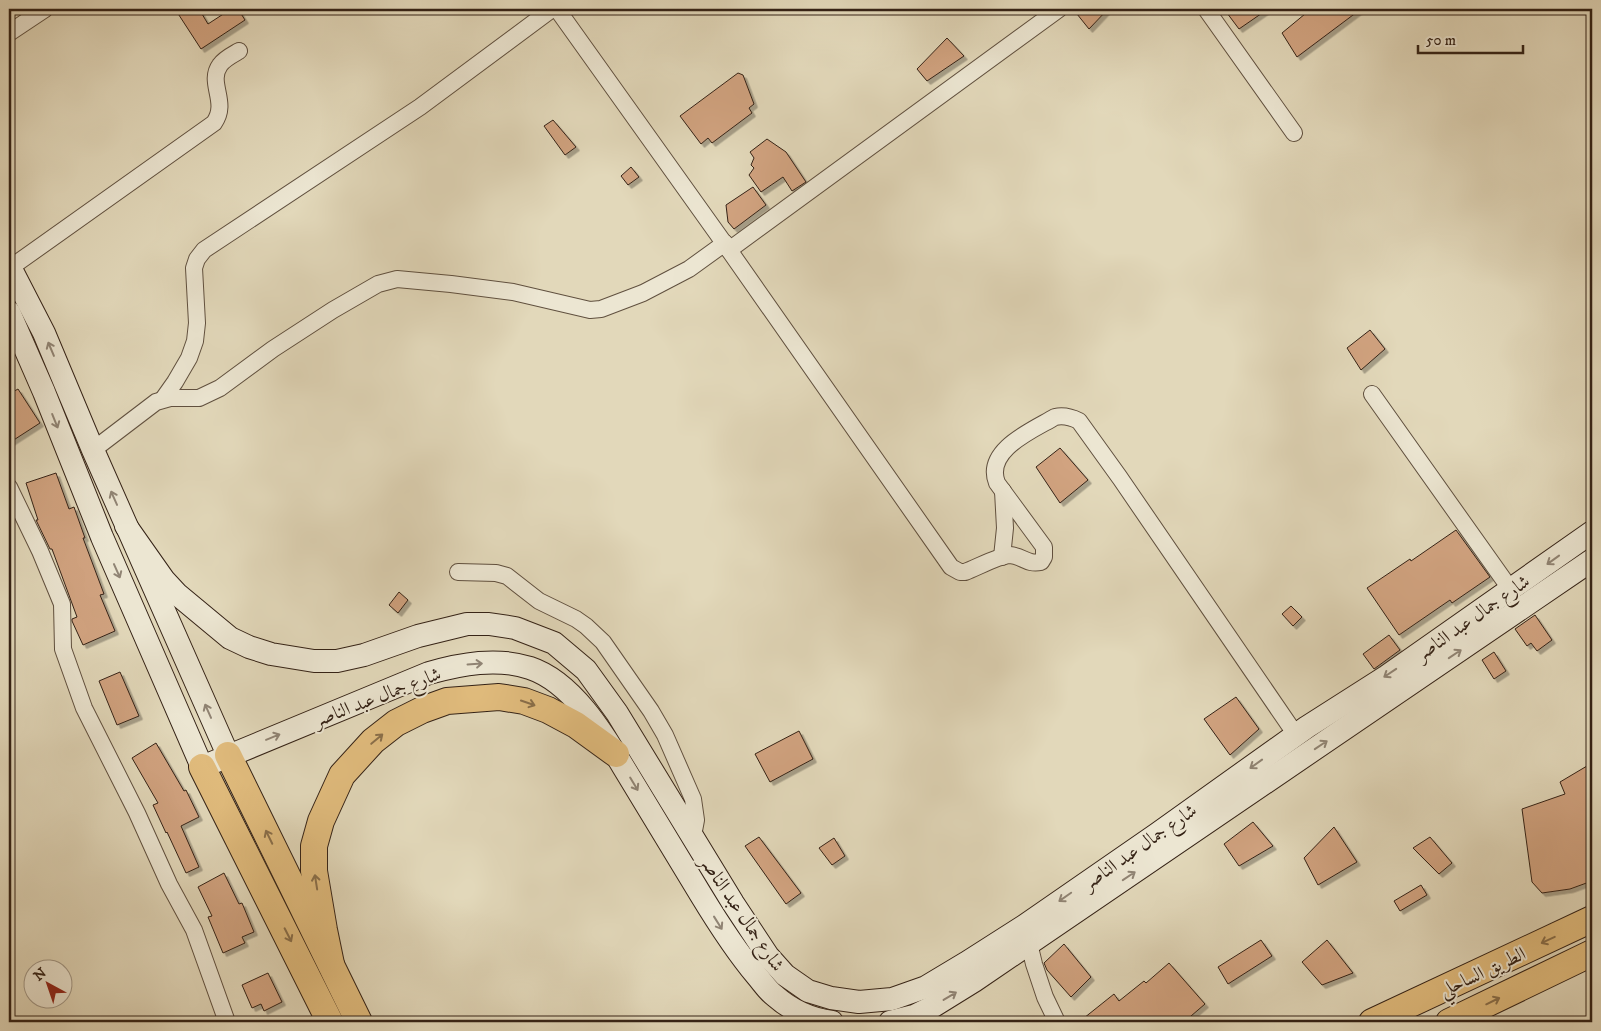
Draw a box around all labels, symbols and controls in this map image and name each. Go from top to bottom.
scale bar [1418,22,1524,54]
text: 50 m [1426,31,1456,50]
one-way arrow [45,342,55,357]
one-way arrow [51,413,61,428]
one-way arrow [109,491,119,506]
one-way arrow [1546,555,1560,566]
one-way arrow [112,563,122,578]
street label: شارع جمال عبد الناصر [1409,570,1536,670]
one-way arrow [1448,649,1462,659]
one-way arrow [466,659,482,669]
street label: شارع جمال عبد الناصر [309,663,446,736]
one-way arrow [1384,668,1398,678]
one-way arrow [520,699,535,708]
one-way arrow [203,704,213,719]
one-way arrow [265,732,280,741]
one-way arrow [370,733,383,744]
one-way arrow [1314,740,1328,750]
one-way arrow [1249,759,1263,769]
one-way arrow [630,777,640,791]
street label: شارع جمال عبد الناصر [1076,799,1203,899]
one-way arrow [263,830,273,845]
street label: شارع جمال عبد الناصر [691,850,789,978]
one-way arrow [1122,871,1136,882]
one-way arrow [310,874,320,890]
one-way arrow [1059,892,1073,902]
one-way arrow [714,916,724,930]
one-way arrow [283,927,293,942]
one-way arrow [1541,935,1556,945]
street label: الطريق الساحلي [1436,942,1532,1008]
north arrow [22,958,72,1008]
text: N [30,964,51,985]
one-way arrow [943,991,957,1001]
one-way arrow [1485,996,1500,1006]

